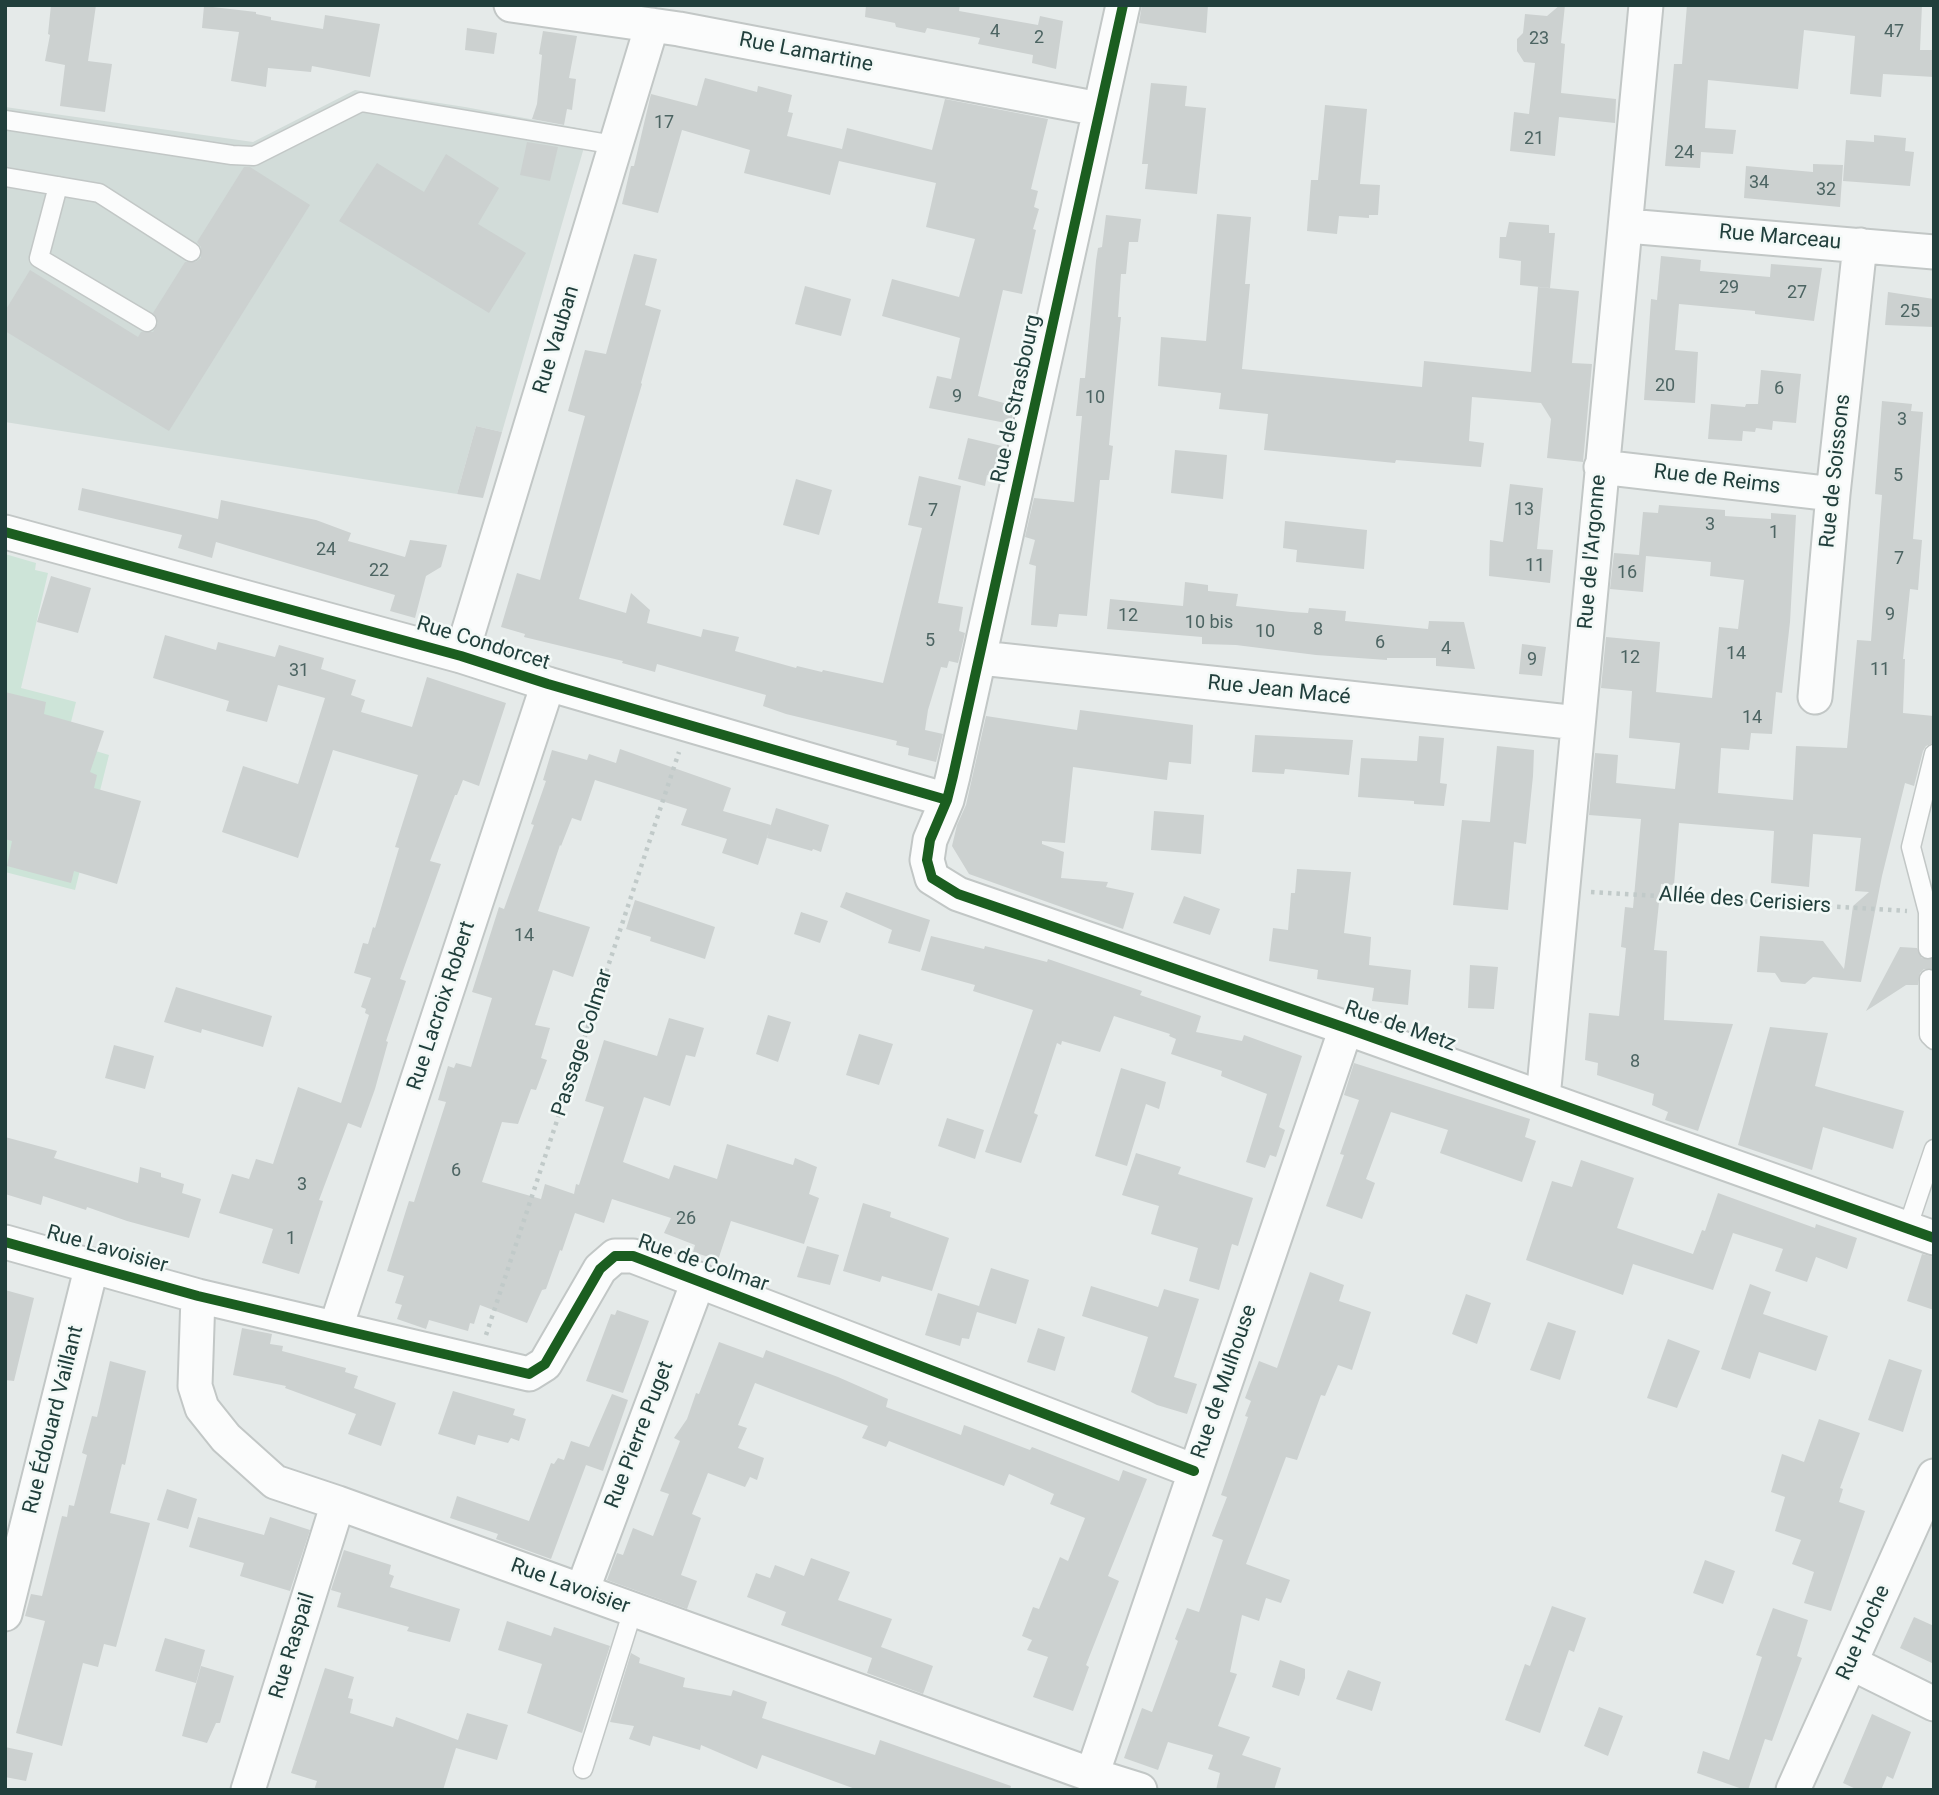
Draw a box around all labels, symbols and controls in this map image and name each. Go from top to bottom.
house number: 4 [990,21,1000,43]
house number: 47 [1884,21,1904,43]
house number: 2 [1034,27,1044,49]
street label: Rue Lamartine [737,28,875,78]
house number: 23 [1529,28,1549,50]
house number: 17 [654,112,674,134]
house number: 21 [1524,128,1544,150]
house number: 24 [1674,142,1694,164]
house number: 34 [1749,172,1769,194]
house number: 32 [1816,179,1836,201]
street label: Rue Marceau [1718,220,1842,256]
house number: 29 [1719,277,1739,299]
house number: 27 [1787,282,1807,304]
street label: Rue Vauban [529,283,585,397]
house number: 25 [1900,301,1920,323]
street label: Rue de Strasbourg [987,313,1047,485]
house number: 20 [1655,375,1675,397]
house number: 6 [1774,378,1784,400]
house number: 9 [952,386,962,408]
house number: 10 [1085,387,1105,409]
street label: Rue de Soissons [1815,393,1857,549]
house number: 3 [1897,409,1907,431]
street label: Rue de Reims [1652,460,1782,500]
house number: 5 [1893,465,1903,487]
street label: Rue de l'Argonne [1574,474,1612,630]
house number: 13 [1514,499,1534,521]
house number: 7 [928,500,938,522]
house number: 3 [1705,514,1715,536]
house number: 1 [1769,522,1779,544]
house number: 24 [316,539,336,561]
house number: 7 [1894,548,1904,570]
house number: 11 [1525,555,1545,577]
house number: 22 [369,560,389,582]
house number: 16 [1617,562,1637,584]
house number: 9 [1885,604,1895,626]
house number: 12 [1118,605,1138,627]
street label: Rue Condorcet [413,612,553,676]
house number: 10 bis [1185,612,1233,634]
house number: 8 [1313,619,1323,641]
house number: 10 [1255,621,1275,643]
house number: 5 [925,630,935,652]
house number: 6 [1375,632,1385,654]
house number: 4 [1441,638,1451,660]
house number: 14 [1726,643,1746,665]
house number: 12 [1620,647,1640,669]
house number: 9 [1527,649,1537,671]
house number: 11 [1870,659,1890,681]
house number: 31 [289,660,309,682]
street label: Rue Jean Macé [1206,671,1352,711]
house number: 14 [1742,707,1762,729]
street label: Allée des Cerisiers [1658,882,1832,920]
street label: Rue Lacroix Robert [403,918,481,1094]
house number: 14 [514,925,534,947]
street label: Passage Colmar [547,966,619,1120]
street label: Rue de Metz [1341,996,1459,1058]
house number: 8 [1630,1051,1640,1073]
house number: 6 [451,1160,461,1182]
house number: 3 [297,1174,307,1196]
house number: 26 [676,1208,696,1230]
street label: Rue Lavoisier [44,1221,170,1279]
house number: 1 [286,1228,296,1250]
street label: Rue de Colmar [634,1230,772,1298]
street label: Rue de Mulhouse [1187,1302,1263,1462]
street label: Rue Édouard Vaillant [18,1323,90,1517]
street label: Rue Pierre Puget [600,1358,680,1512]
street label: Rue Lavoisier [507,1554,633,1620]
street label: Rue Hoche [1832,1582,1896,1684]
street label: Rue Raspail [265,1590,321,1702]

